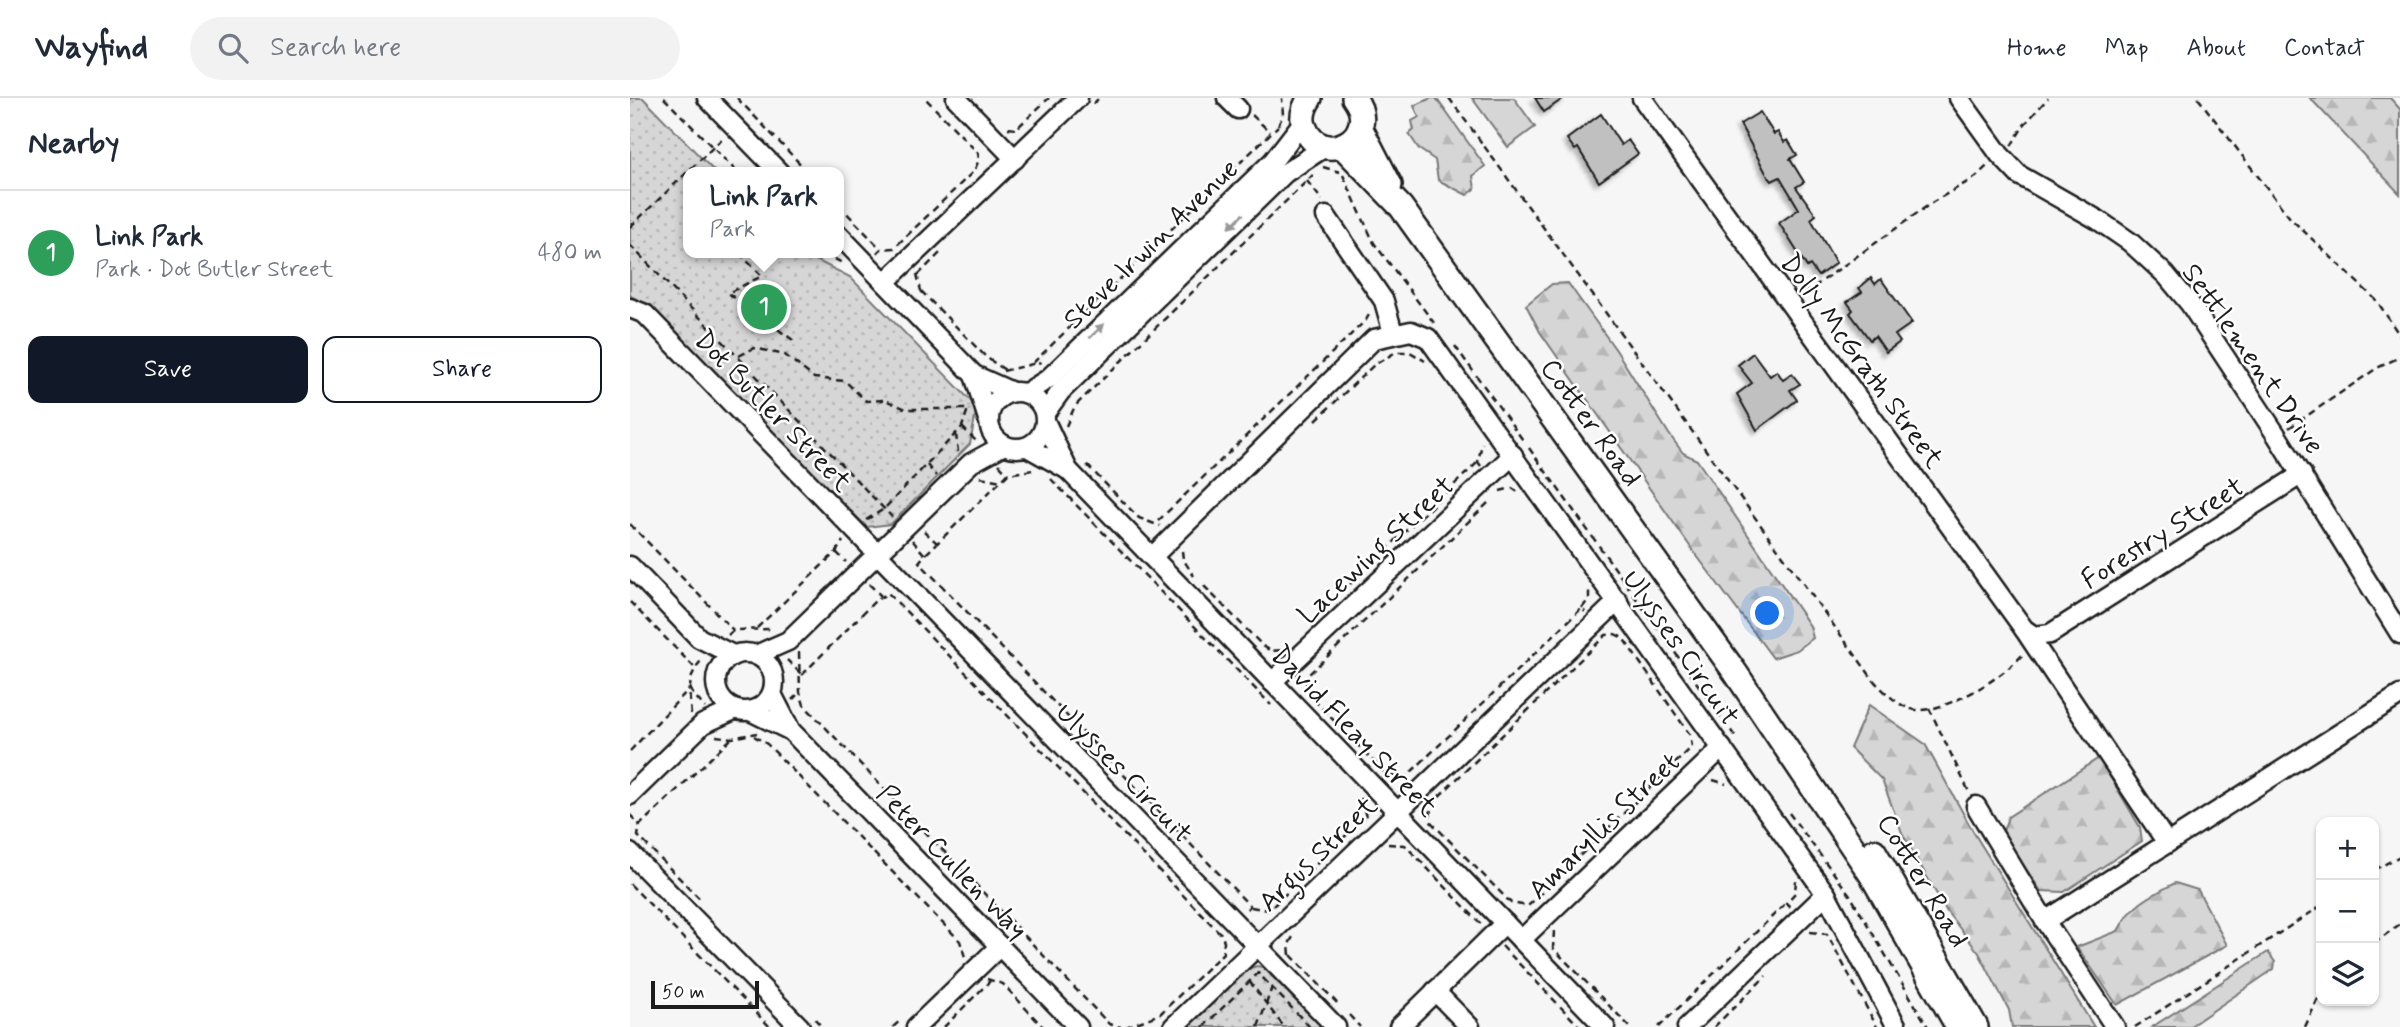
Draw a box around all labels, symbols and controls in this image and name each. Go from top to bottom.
search box [190,17,680,80]
text: Wayfind [35,26,148,70]
icon: search [214,29,252,67]
text: Search here [270,31,401,65]
text: Home [2007,33,2067,64]
text: Map [2105,33,2149,64]
text: About [2187,33,2246,64]
text: Contact [2284,33,2365,64]
text: Nearby [28,124,119,163]
street label: Steve Irwin Avenue [1056,151,1247,338]
popup [683,167,844,258]
text: Link Park [709,181,818,215]
one-way arrow [1228,212,1245,229]
text: Park [709,215,755,245]
text: Link Park [95,221,203,255]
text: 1 [46,238,56,268]
text: 480 m [538,238,602,268]
street label: Dolly McGrath Street [1770,247,1952,477]
text: Park · Dot Butler Street [95,255,333,285]
street label: Settlement Drive [2172,257,2332,462]
pin: 1 [741,281,787,333]
street label: Dot Butler Street [685,322,860,501]
one-way arrow [1089,323,1106,340]
button: Save [28,336,308,403]
button: Share [322,336,602,403]
street label: Cotter Road [1531,352,1649,495]
street label: Lacewing Street [1290,468,1465,635]
street label: Forestry Street [2075,469,2252,599]
street label: Ulysses Circuit [1613,563,1747,734]
your location [1750,596,1784,630]
street label: David Fleay Street [1261,638,1445,826]
street label: Ulysses Circuit [1047,695,1200,852]
street label: Amaryllis Street [1521,745,1689,909]
street label: Peter Cullen Way [868,777,1035,948]
street label: Argus Street [1251,788,1389,923]
street label: Cotter Road [1867,807,1976,955]
map controls [2316,817,2379,1006]
button: + [2316,817,2379,880]
button: − [2316,880,2379,943]
button: layers [2316,943,2379,1006]
scale bar [651,978,760,1010]
text: 50 m [662,980,705,1005]

